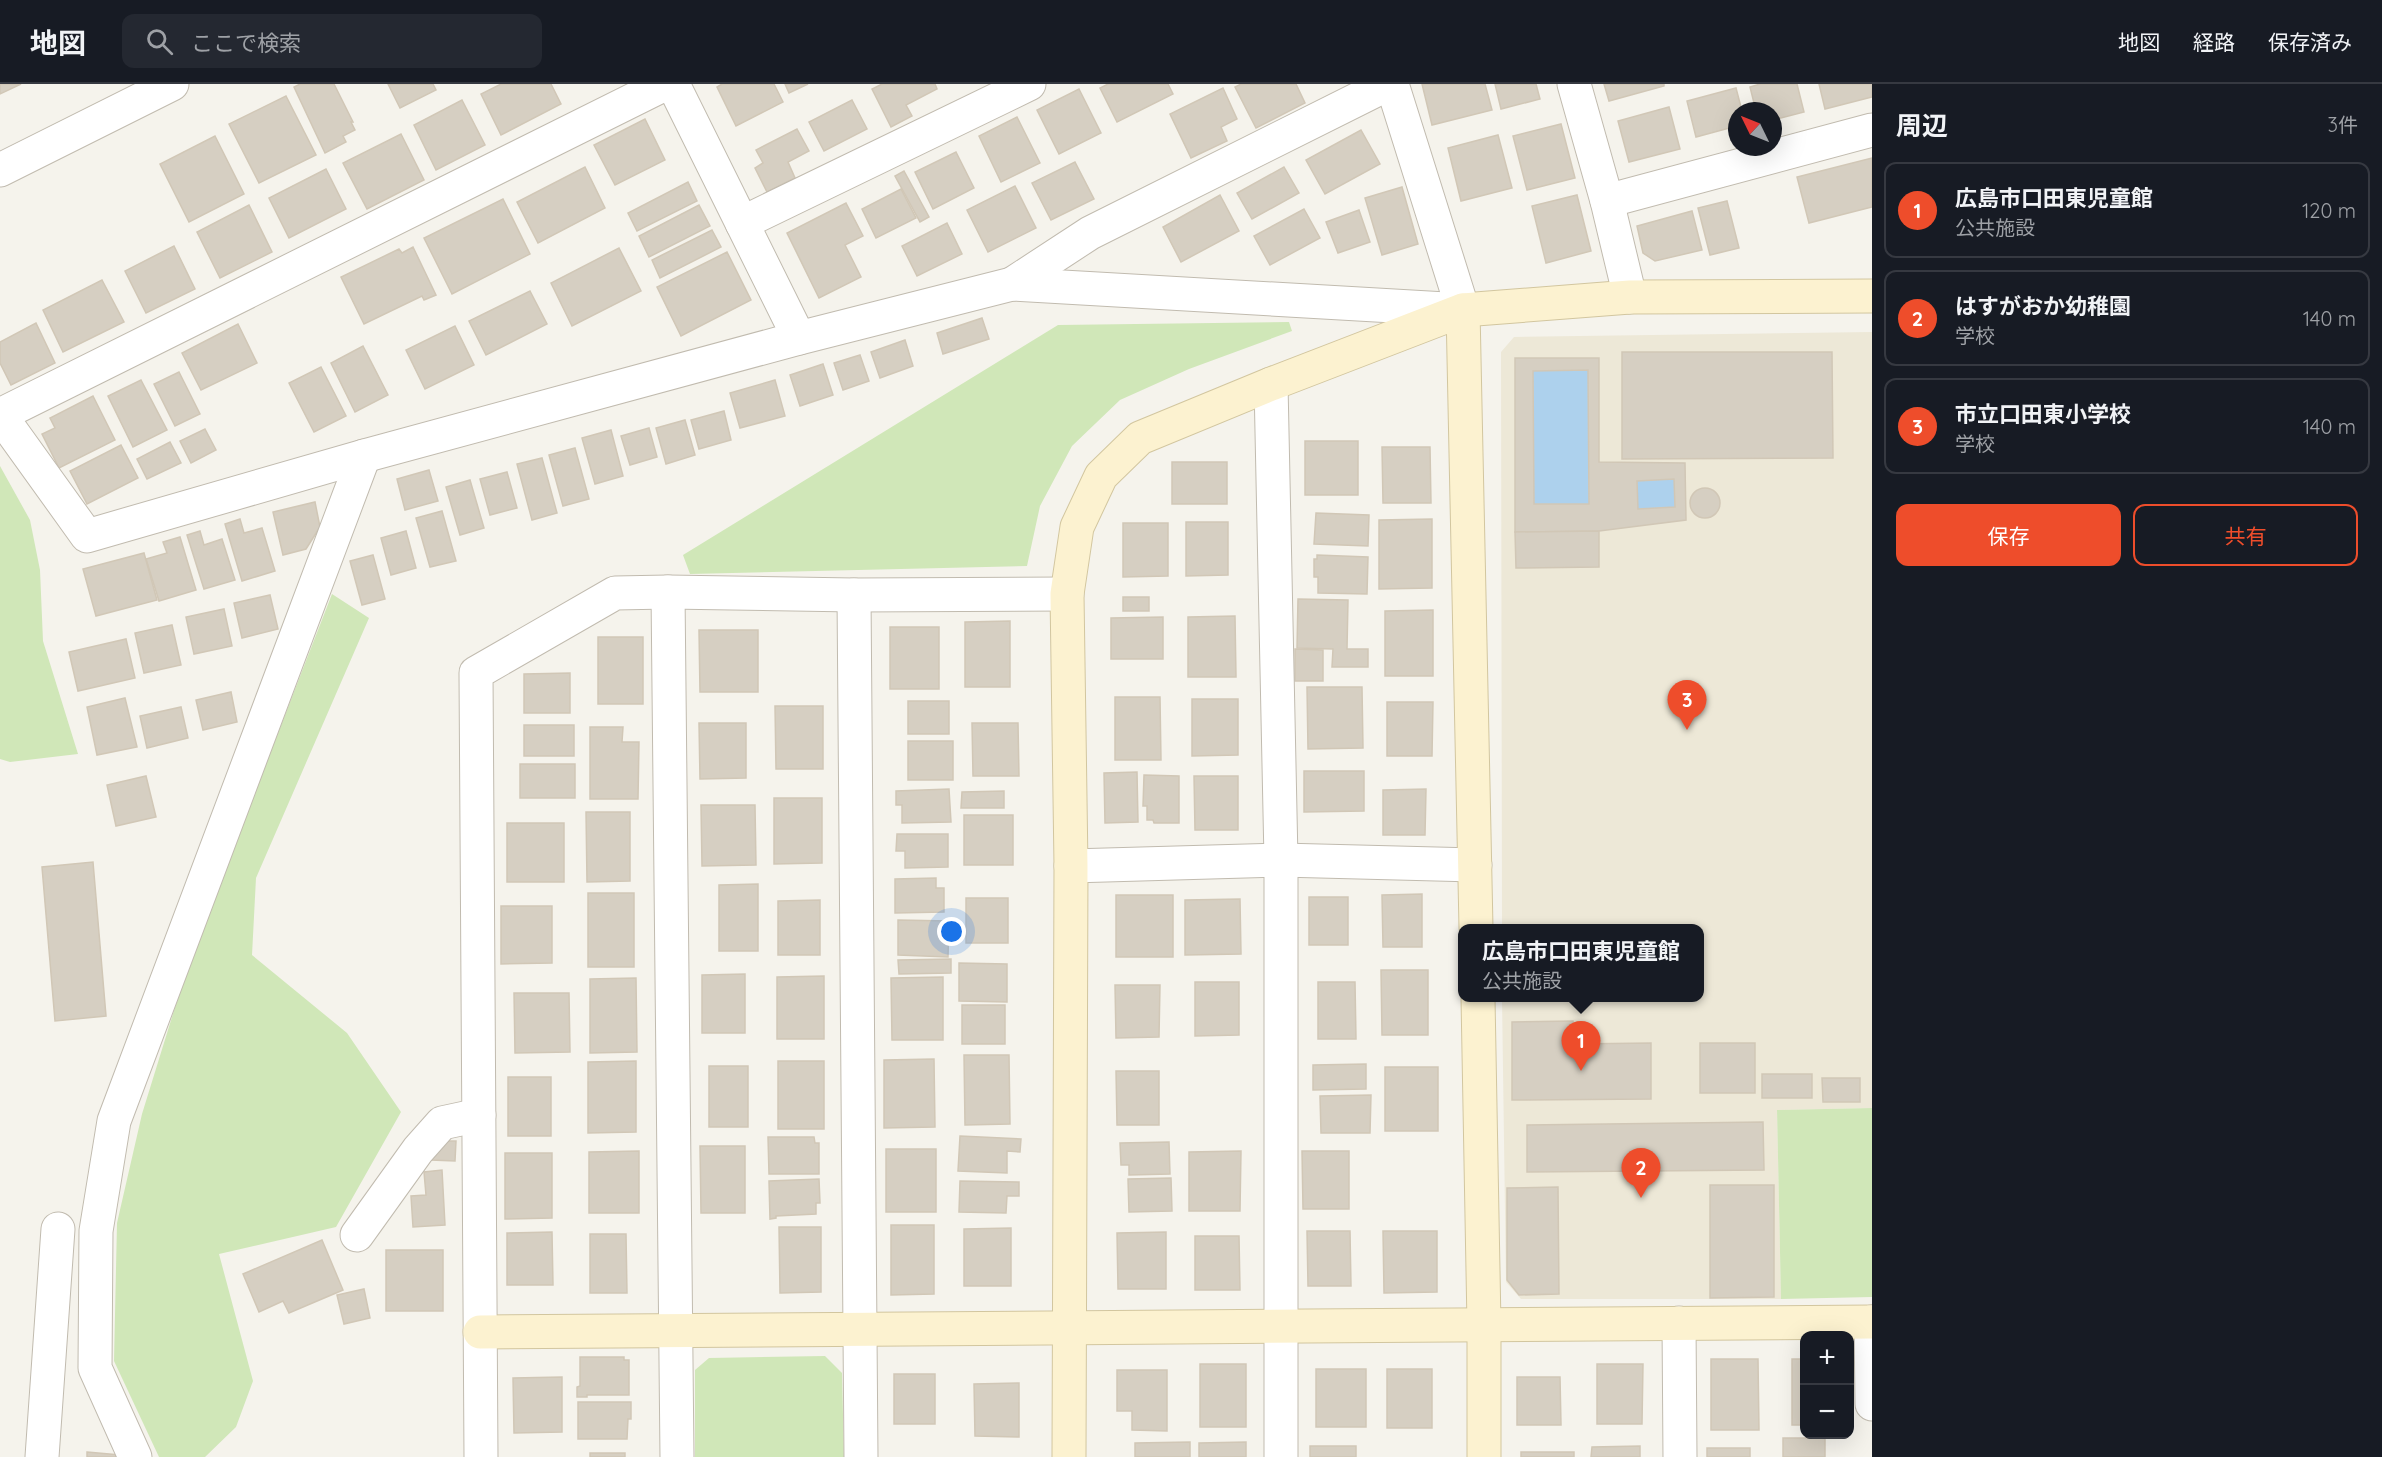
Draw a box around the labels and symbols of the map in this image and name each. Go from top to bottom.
north arrow [1728,102,1782,156]
pin: 3 [1668,680,1706,730]
your location [937,917,966,946]
pin: 1 [1562,1022,1600,1071]
pin: 2 [1622,1148,1660,1198]

